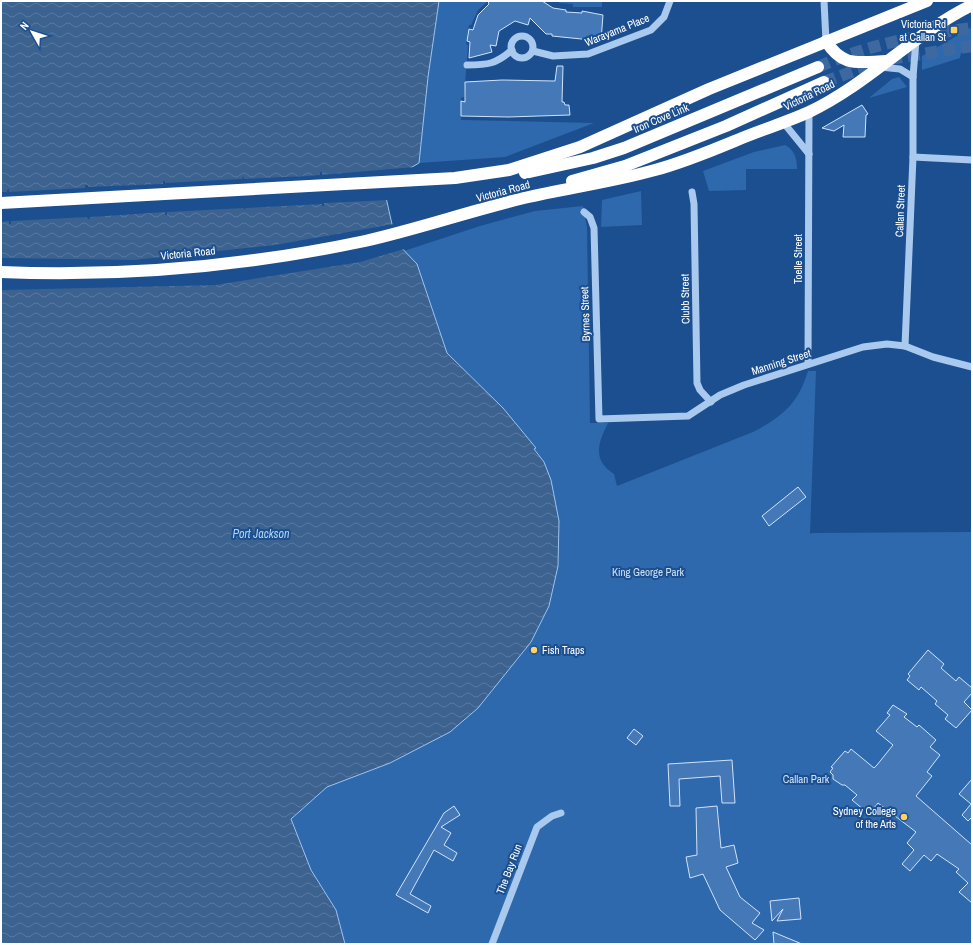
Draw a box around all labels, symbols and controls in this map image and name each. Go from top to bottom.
street label: Warayama Place [583,11,651,49]
north arrow [12,12,52,52]
place label: Victoria Rd at Callan St [899,17,946,44]
text: N [17,19,32,33]
marker: Victoria Rd at Callan St [949,25,959,35]
street label: Victoria Road [781,77,837,113]
street label: Iron Cove Link [631,100,691,136]
street label: Victoria Road [475,177,531,205]
street label: Callan Street [892,184,908,237]
street label: Toelle Street [791,233,805,284]
street label: Victoria Road [160,243,216,263]
street label: Clubb Street [678,273,692,324]
street label: Byrnes Street [577,286,593,342]
street label: Manning Street [750,346,813,378]
water label: Port Jackson [233,526,289,542]
park label: King George Park [612,565,685,579]
place label: Fish Traps [542,643,585,657]
marker: Fish Traps [529,645,539,655]
park label: Callan Park [783,772,830,786]
place label: Sydney College of the Arts [833,804,896,831]
marker: Sydney College of the Arts [899,812,909,822]
street label: The Bay Run [493,842,525,896]

